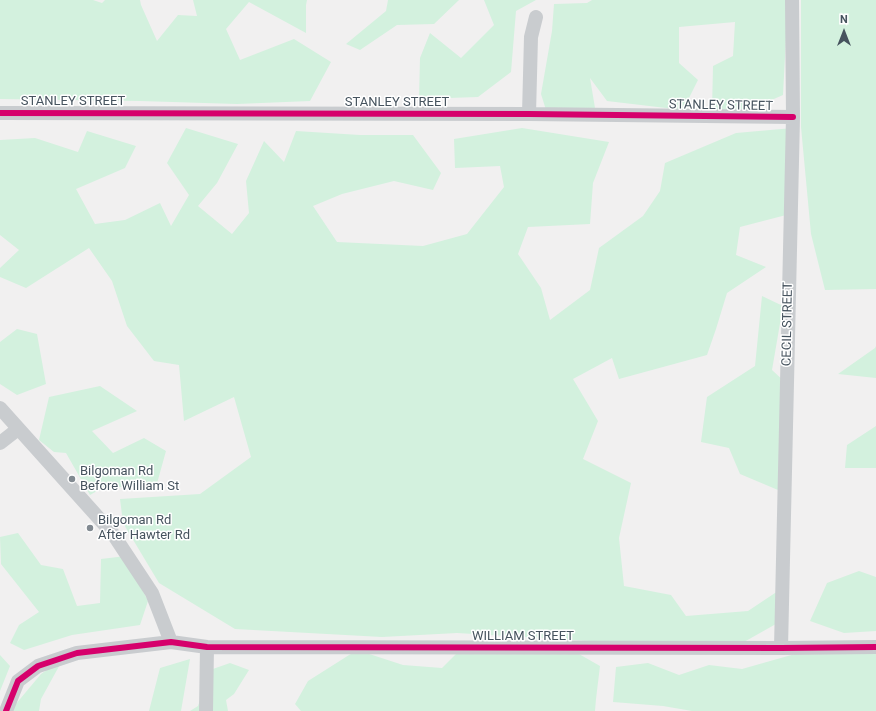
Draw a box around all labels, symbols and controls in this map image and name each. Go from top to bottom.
north arrow [824,12,864,52]
text: N [840,13,848,26]
street label: STANLEY STREET [21,94,125,110]
street label: STANLEY STREET [345,95,449,111]
street label: STANLEY STREET [669,97,773,115]
street label: CECIL STREET [779,282,797,366]
place label: Bilgoman Rd Before William St [80,464,179,495]
marker: Bilgoman Rd Before William St [67,474,77,484]
place label: Bilgoman Rd After Hawter Rd [98,513,190,544]
marker: Bilgoman Rd After Hawter Rd [85,523,95,533]
street label: WILLIAM STREET [472,629,574,645]

